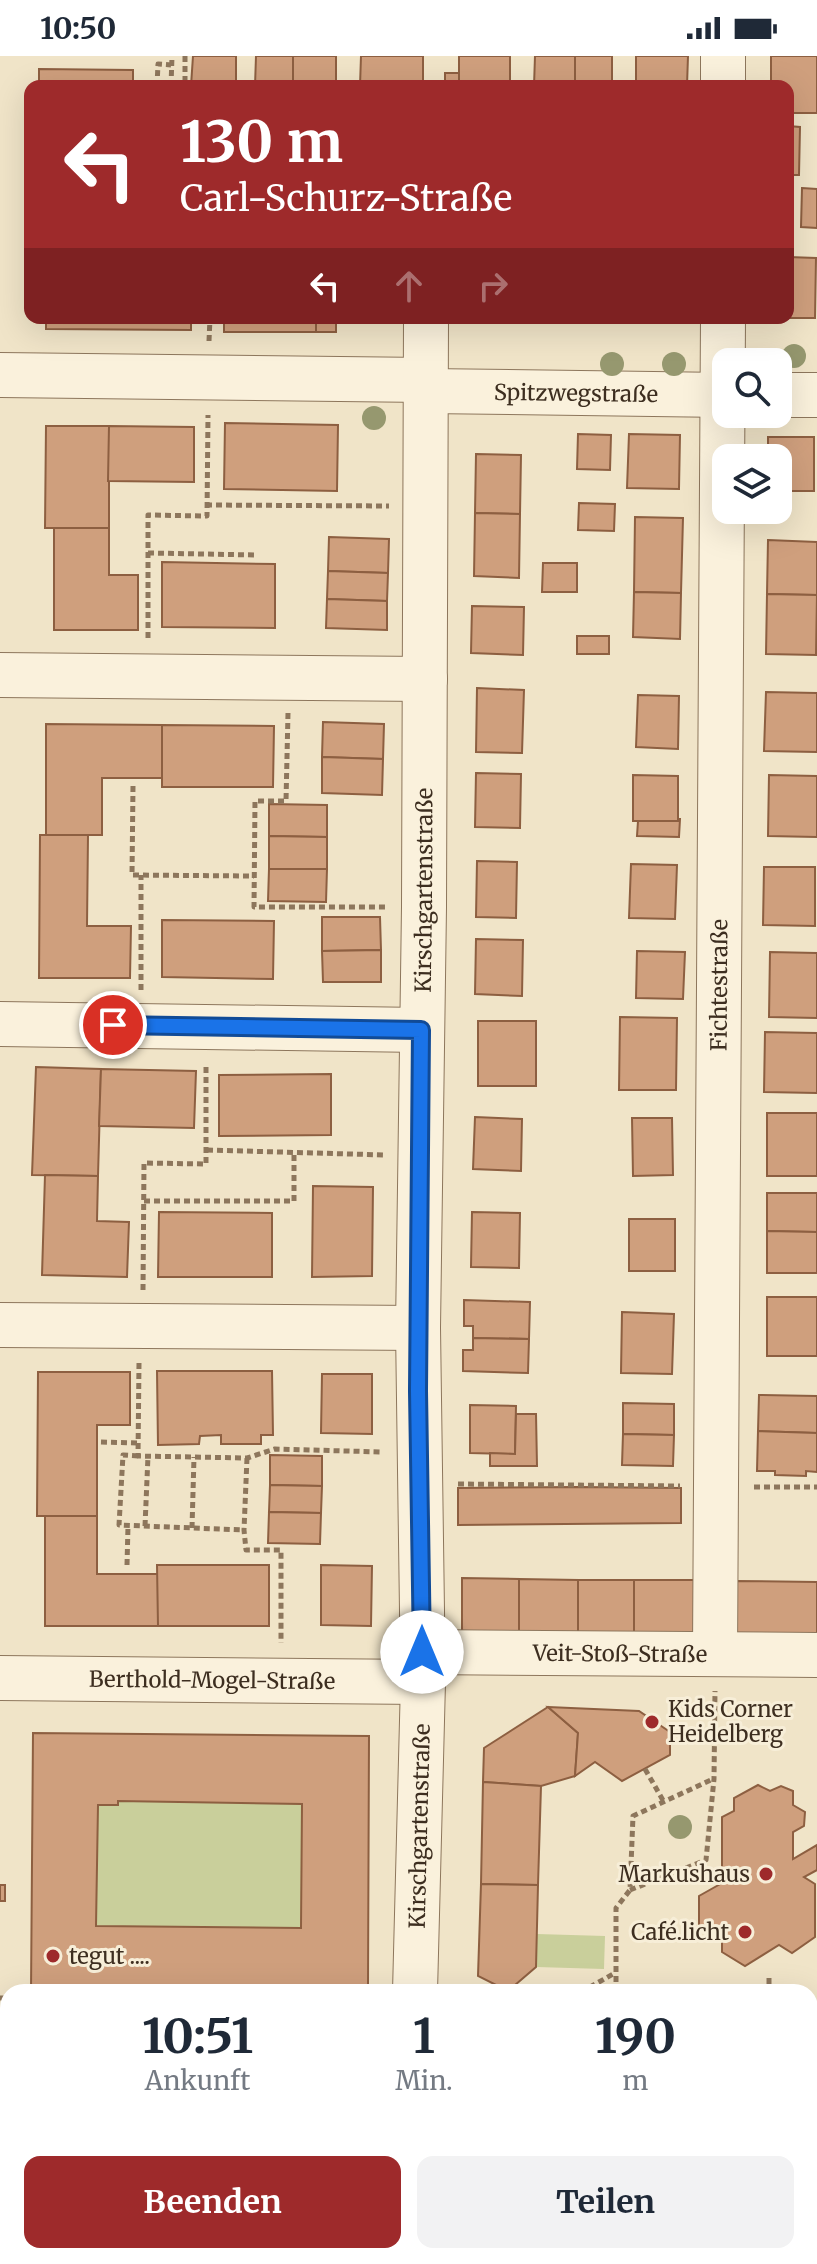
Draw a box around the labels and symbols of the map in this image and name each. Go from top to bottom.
street label: Spitzwegstraße [494,378,658,408]
street label: Kirschgartenstraße [409,788,438,993]
street label: Fichtestraße [705,919,733,1051]
pin [79,991,147,1059]
position arrow [380,1610,464,1694]
street label: Veit-Stoß-Straße [532,1639,707,1668]
street label: Berthold-Mogel-Straße [89,1665,335,1695]
place label: Kids Corner Heidelberg [668,1695,793,1748]
marker: Kids Corner Heidelberg [643,1713,661,1731]
street label: Kirschgartenstraße [403,1723,436,1929]
place label: Markushaus [618,1860,750,1888]
marker: Markushaus [757,1865,775,1883]
place label: Café.licht [631,1918,729,1946]
marker: Café.licht [736,1923,754,1941]
place label: tegut .... [69,1942,150,1970]
marker: tegut .... [44,1947,62,1965]

